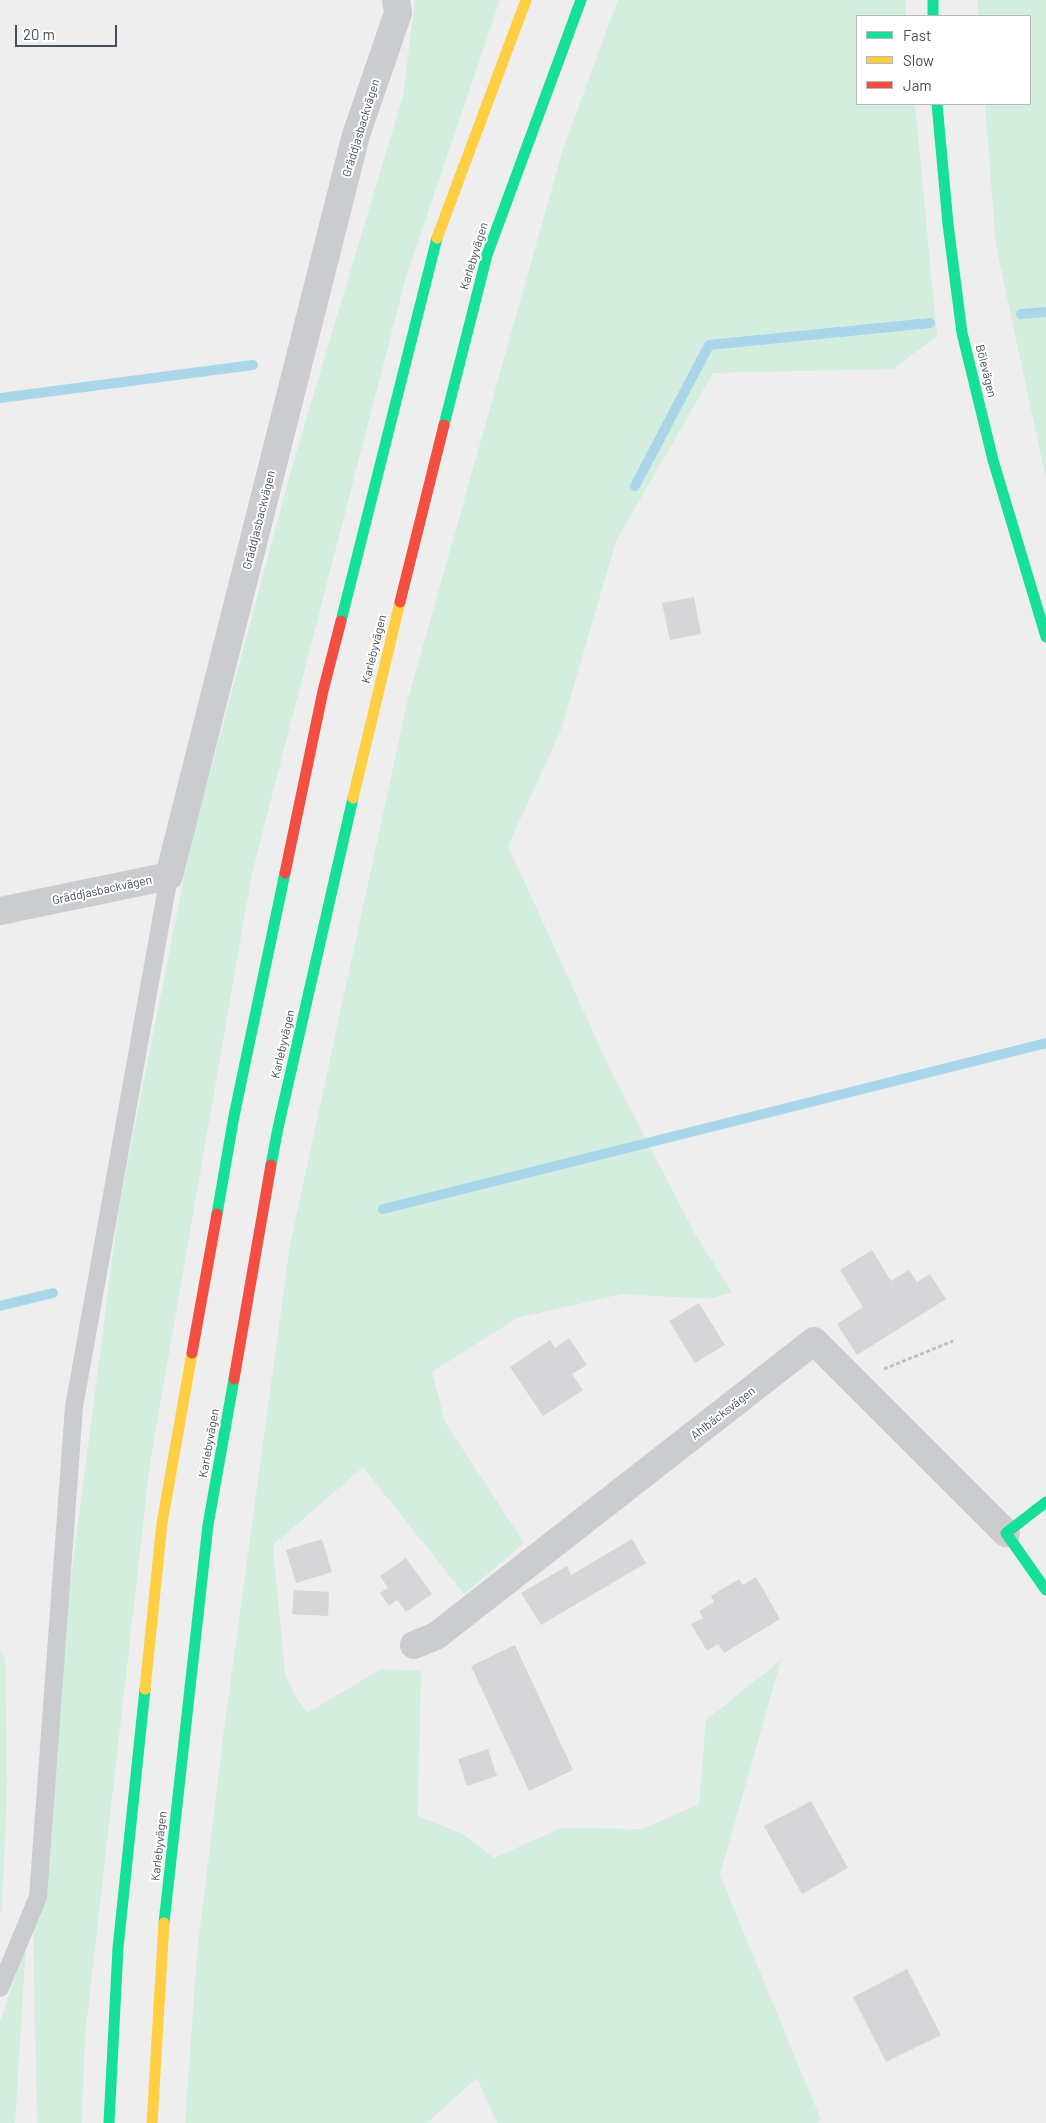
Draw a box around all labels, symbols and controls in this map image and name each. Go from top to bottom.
scale bar [18,15,120,47]
legend [856,15,1031,105]
text: 20 m [23,25,55,43]
text: Fast [903,26,931,44]
text: Slow [903,51,934,69]
text: Jam [903,76,932,94]
street label: Gräddjasbackvägen [339,77,383,179]
street label: Karlebyvägen [457,220,491,292]
street label: Bölevägen [972,343,1000,399]
street label: Gräddjasbackvägen [240,469,278,571]
street label: Karlebyvägen [359,613,389,685]
street label: Gräddjasbackvägen [51,872,153,908]
street label: Karlebyvägen [268,1008,298,1080]
street label: Ahlbäcksvägen [688,1383,758,1443]
street label: Karlebyvägen [196,1407,222,1479]
street label: Karlebyvägen [148,1810,170,1882]

